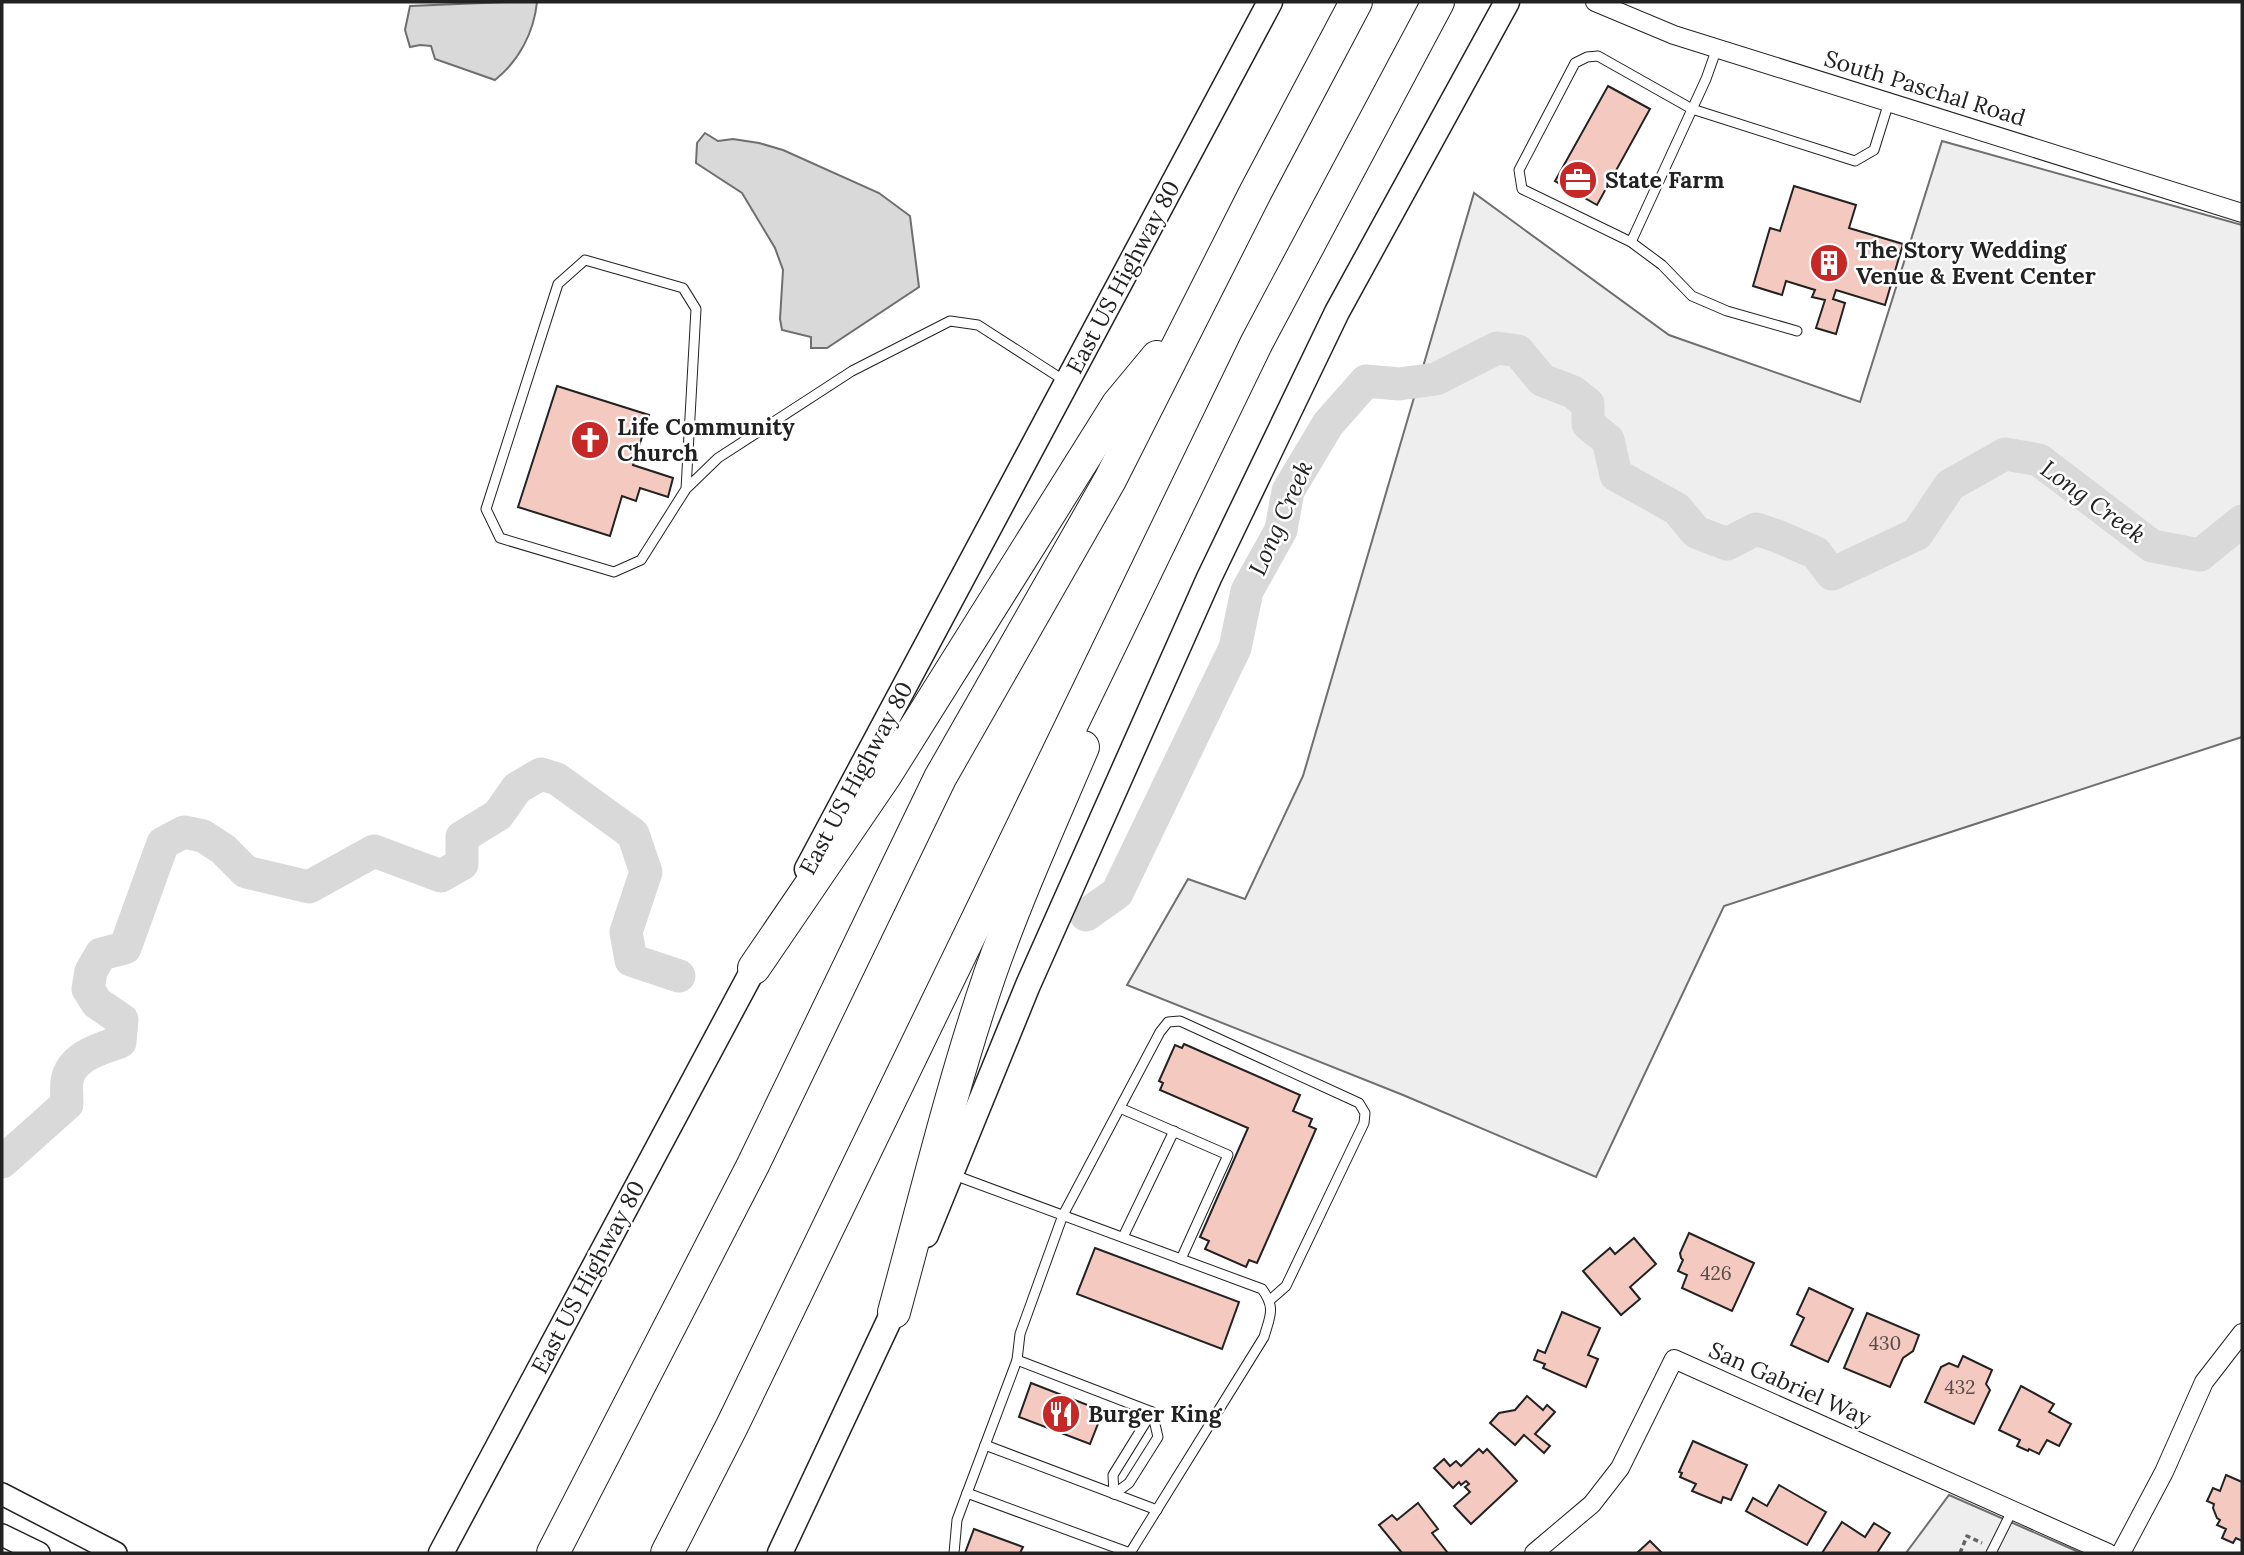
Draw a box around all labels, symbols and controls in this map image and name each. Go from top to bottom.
street label: South Paschal Road [1821,43,2029,132]
office icon: State Farm [1557,159,1599,201]
place label: State Farm [1605,165,1724,194]
street label: East US Highway 80 [1059,175,1186,378]
place label: The Story Wedding Venue & Event Center [1856,235,2096,290]
building icon: The Story Wedding Venue & Event Center [1808,242,1850,284]
place label: Life Community Church [617,412,795,467]
church icon: Life Community Church [569,419,611,461]
water label: Long Creek [2035,453,2152,550]
water label: Long Creek [1241,456,1320,580]
street label: East US Highway 80 [792,676,919,879]
street label: East US Highway 80 [524,1175,651,1378]
house number: 426 [1700,1261,1732,1285]
house number: 430 [1869,1331,1901,1355]
street label: San Gabriel Way [1705,1335,1877,1433]
house number: 432 [1944,1375,1976,1399]
restaurant icon: Burger King [1040,1393,1082,1435]
place label: Burger King [1088,1399,1223,1428]

